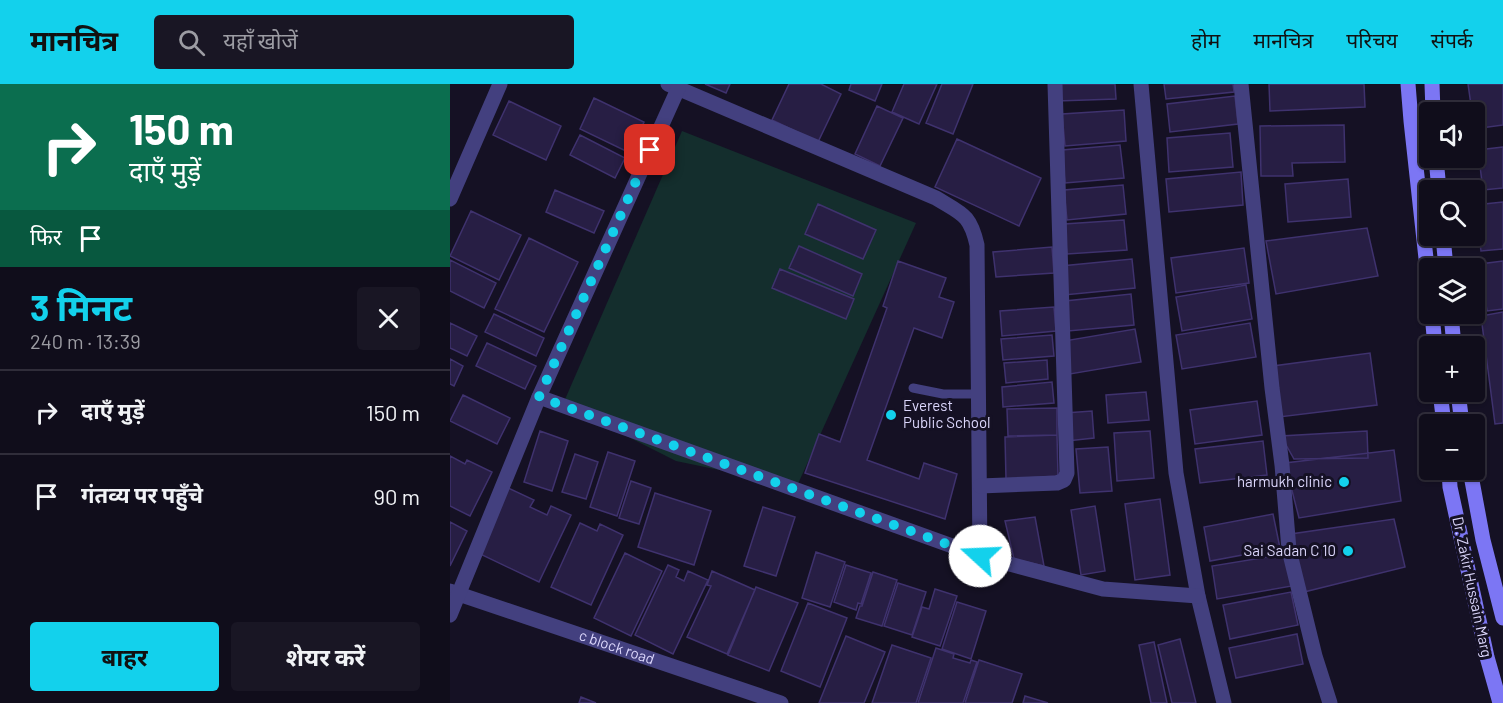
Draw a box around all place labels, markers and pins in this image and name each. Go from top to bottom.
pin [624,124,675,175]
place label: Everest Public School [903,396,991,431]
marker: Everest Public School [884,408,898,422]
place label: harmukh clinic [1237,472,1332,490]
marker: harmukh clinic [1337,475,1351,489]
place label: Sai Sadan C 10 [1244,541,1336,559]
marker: Sai Sadan C 10 [1341,544,1355,558]

